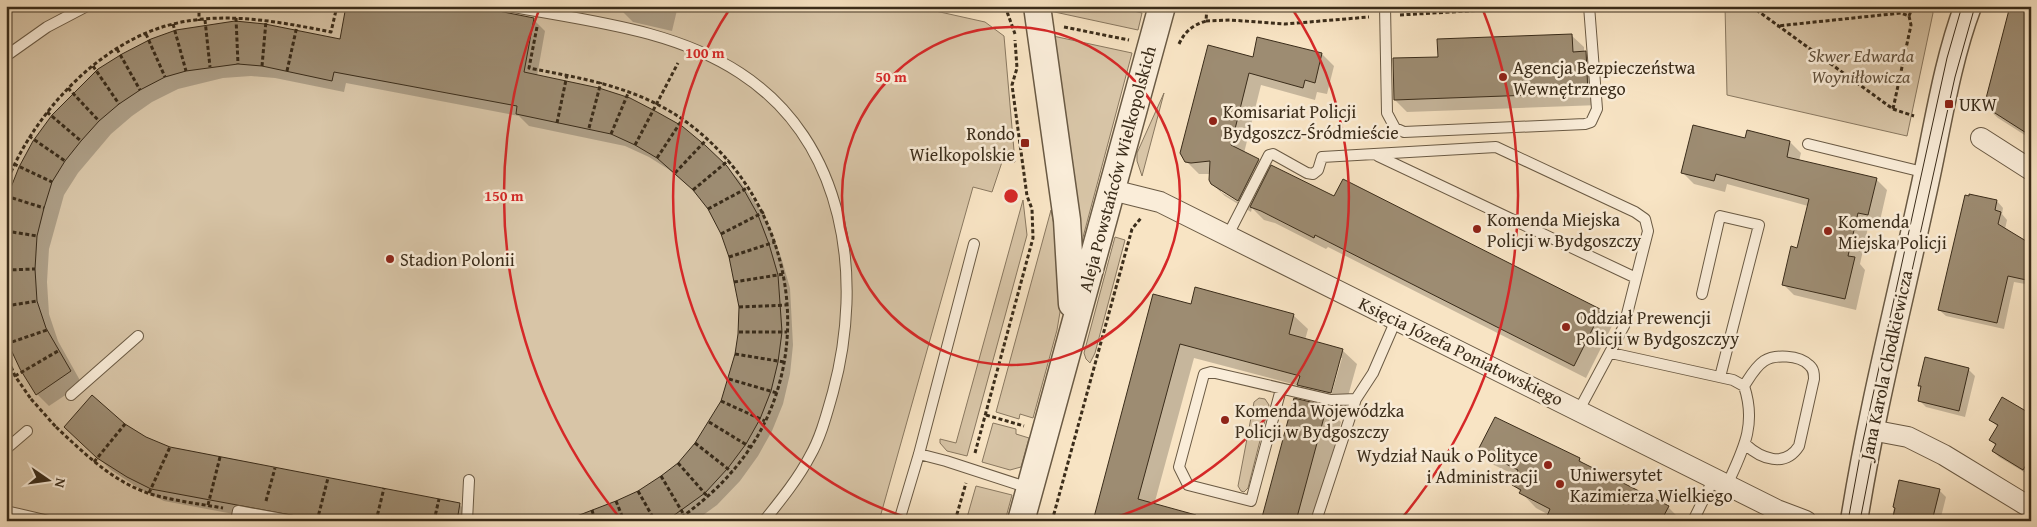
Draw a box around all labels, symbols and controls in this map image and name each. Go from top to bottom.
text: 100 m [685,42,725,63]
park label: Skwer Edwarda Woyniłłowicza [1808,42,1915,90]
street label: Aleja Powstańców Wielkopolskich [1071,43,1163,295]
place label: Agencja Bezpieczeństwa Wewnętrznego [1513,54,1696,102]
text: 50 m [875,66,907,87]
marker: Agencja Bezpieczeństwa Wewnętrznego [1497,71,1509,83]
place label: UKW [1959,91,1998,118]
place label: Komisariat Policji Bydgoszcz-Śródmieście [1223,98,1399,146]
marker: UKW [1943,98,1955,110]
marker: Komisariat Policji Bydgoszcz-Śródmieście [1207,115,1219,127]
place label: Rondo Wielkopolskie [909,120,1015,168]
marker: Rondo Wielkopolskie [1019,137,1031,149]
text: 150 m [484,185,524,206]
centre of rings [1002,187,1020,205]
place label: Komenda Miejska Policji w Bydgoszczy [1487,206,1641,254]
place label: Komenda Miejska Policji [1838,208,1947,256]
marker: Komenda Miejska Policji w Bydgoszczy [1471,223,1483,235]
marker: Komenda Miejska Policji [1822,225,1834,237]
place label: Stadion Polonii [400,246,515,273]
marker: Stadion Polonii [384,253,396,265]
street label: Jana Karola Chodkiewicza [1852,267,1919,464]
street label: Księcia Józefa Poniatowskiego [1354,290,1568,412]
place label: Oddział Prewencji Policji w Bydgoszczyy [1576,304,1739,352]
marker: Oddział Prewencji Policji w Bydgoszczyy [1560,321,1572,333]
place label: Komenda Wojewódzka Policji w Bydgoszczy [1235,397,1405,445]
marker: Komenda Wojewódzka Policji w Bydgoszczy [1219,414,1231,426]
place label: Wydział Nauk o Polityce i Administracji [1356,442,1538,490]
north arrow [22,454,72,504]
marker: Wydział Nauk o Polityce i Administracji [1542,459,1554,471]
place label: Uniwersytet Kazimierza Wielkiego [1570,461,1733,509]
text: N [50,476,71,490]
marker: Uniwersytet Kazimierza Wielkiego [1554,478,1566,490]

